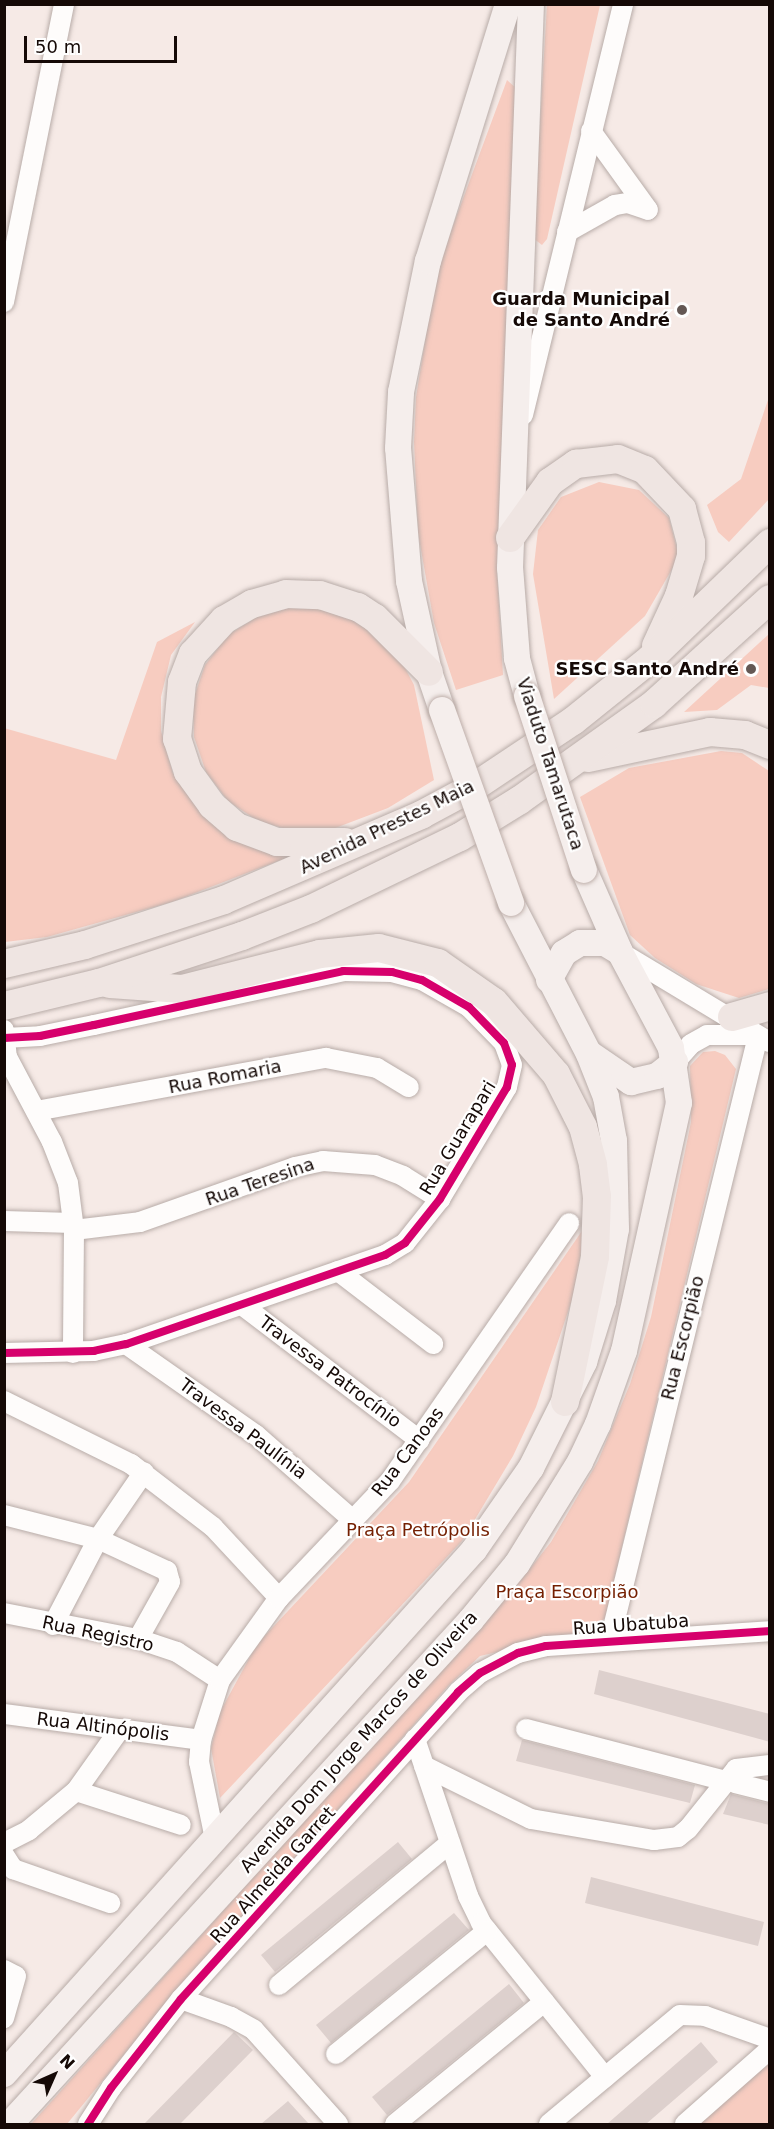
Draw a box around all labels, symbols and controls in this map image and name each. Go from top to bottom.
scale bar [27,24,180,62]
text: 50 m [35,36,81,57]
place label: Guarda Municipal de Santo André [492,289,670,332]
marker: Guarda Municipal de Santo André [675,303,689,317]
place label: SESC Santo André [555,658,739,680]
marker: SESC Santo André [744,662,758,676]
street label: Viaduto Tamarutaca [512,675,588,853]
street label: Avenida Prestes Maia [296,775,478,879]
street label: Rua Romaria [167,1055,283,1099]
street label: Rua Guarapari [415,1077,501,1199]
street label: Rua Teresina [203,1153,317,1211]
street label: Rua Escorpião [657,1274,709,1402]
street label: Travessa Patrocínio [255,1311,405,1433]
street label: Travessa Paulínia [175,1374,311,1484]
street label: Rua Canoas [367,1403,449,1501]
park label: Praça Petrópolis [346,1519,490,1541]
park label: Praça Escorpião [495,1581,639,1603]
street label: Avenida Dom Jorge Marcos de Oliveira [236,1607,482,1877]
street label: Rua Ubatuba [572,1610,690,1640]
street label: Rua Registro [40,1612,156,1656]
street label: Rua Altinópolis [35,1708,171,1746]
street label: Rua Almeida Garret [206,1802,340,1948]
north arrow [24,2045,84,2105]
text: N [56,2050,79,2073]

